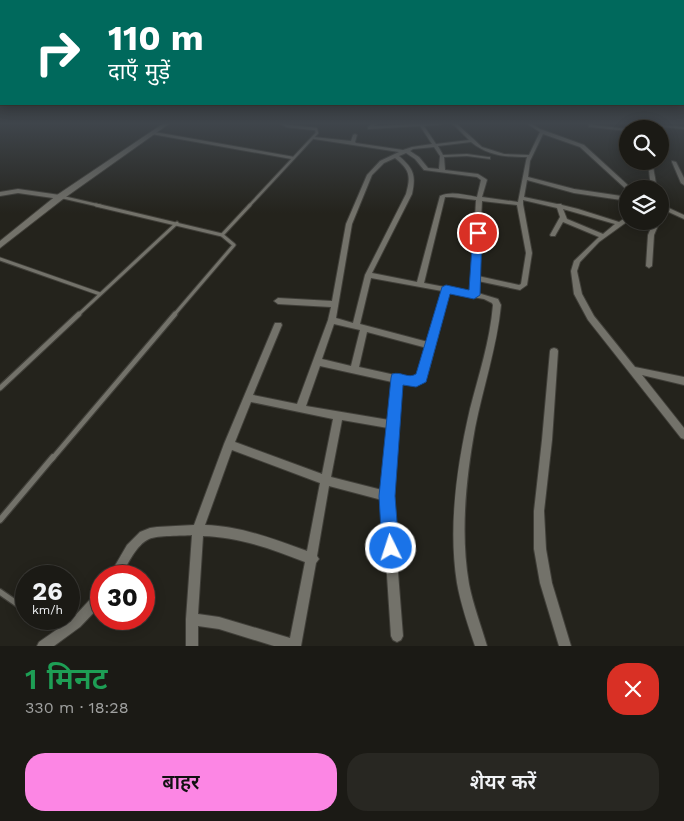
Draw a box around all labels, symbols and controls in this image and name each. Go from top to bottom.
text: 110 m [108,17,204,59]
icon: right [25,20,90,85]
text: दाएँ मुड़ें [108,59,170,84]
map controls [619,120,669,230]
button: search [619,120,669,170]
button: layers [619,180,669,230]
pin [457,212,499,254]
icon: arrive [464,219,492,247]
position arrow [364,521,416,573]
speed limit sign: 30 [90,565,155,630]
text: 26 [32,577,63,606]
text: km/h [32,603,63,617]
text: 1 मिनट [25,661,108,696]
button: close [607,663,659,715]
text: 330 m · 18:28 [25,698,129,717]
button: बाहर [25,753,337,811]
button: शेयर करें [347,753,659,811]

